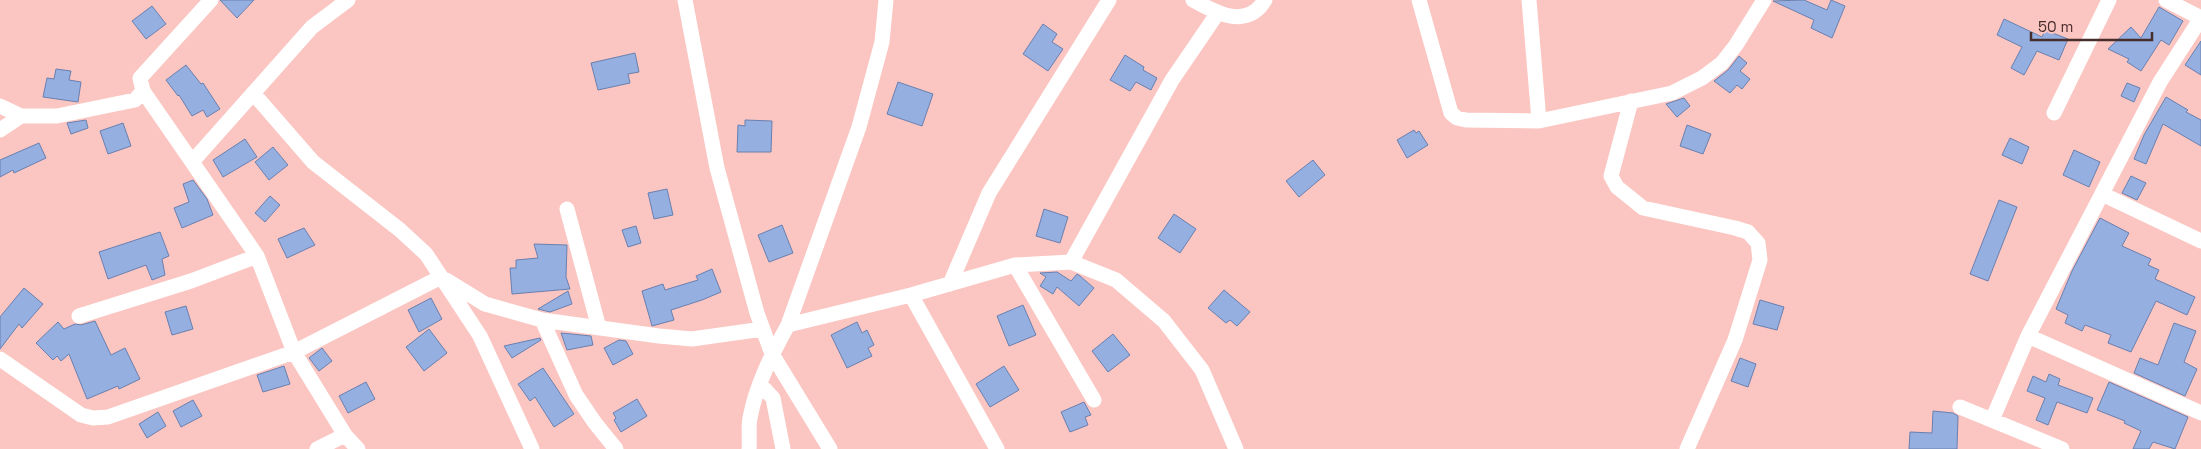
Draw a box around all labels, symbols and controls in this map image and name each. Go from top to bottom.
scale bar [2031,10,2152,42]
text: 50 m [2038,17,2073,36]

